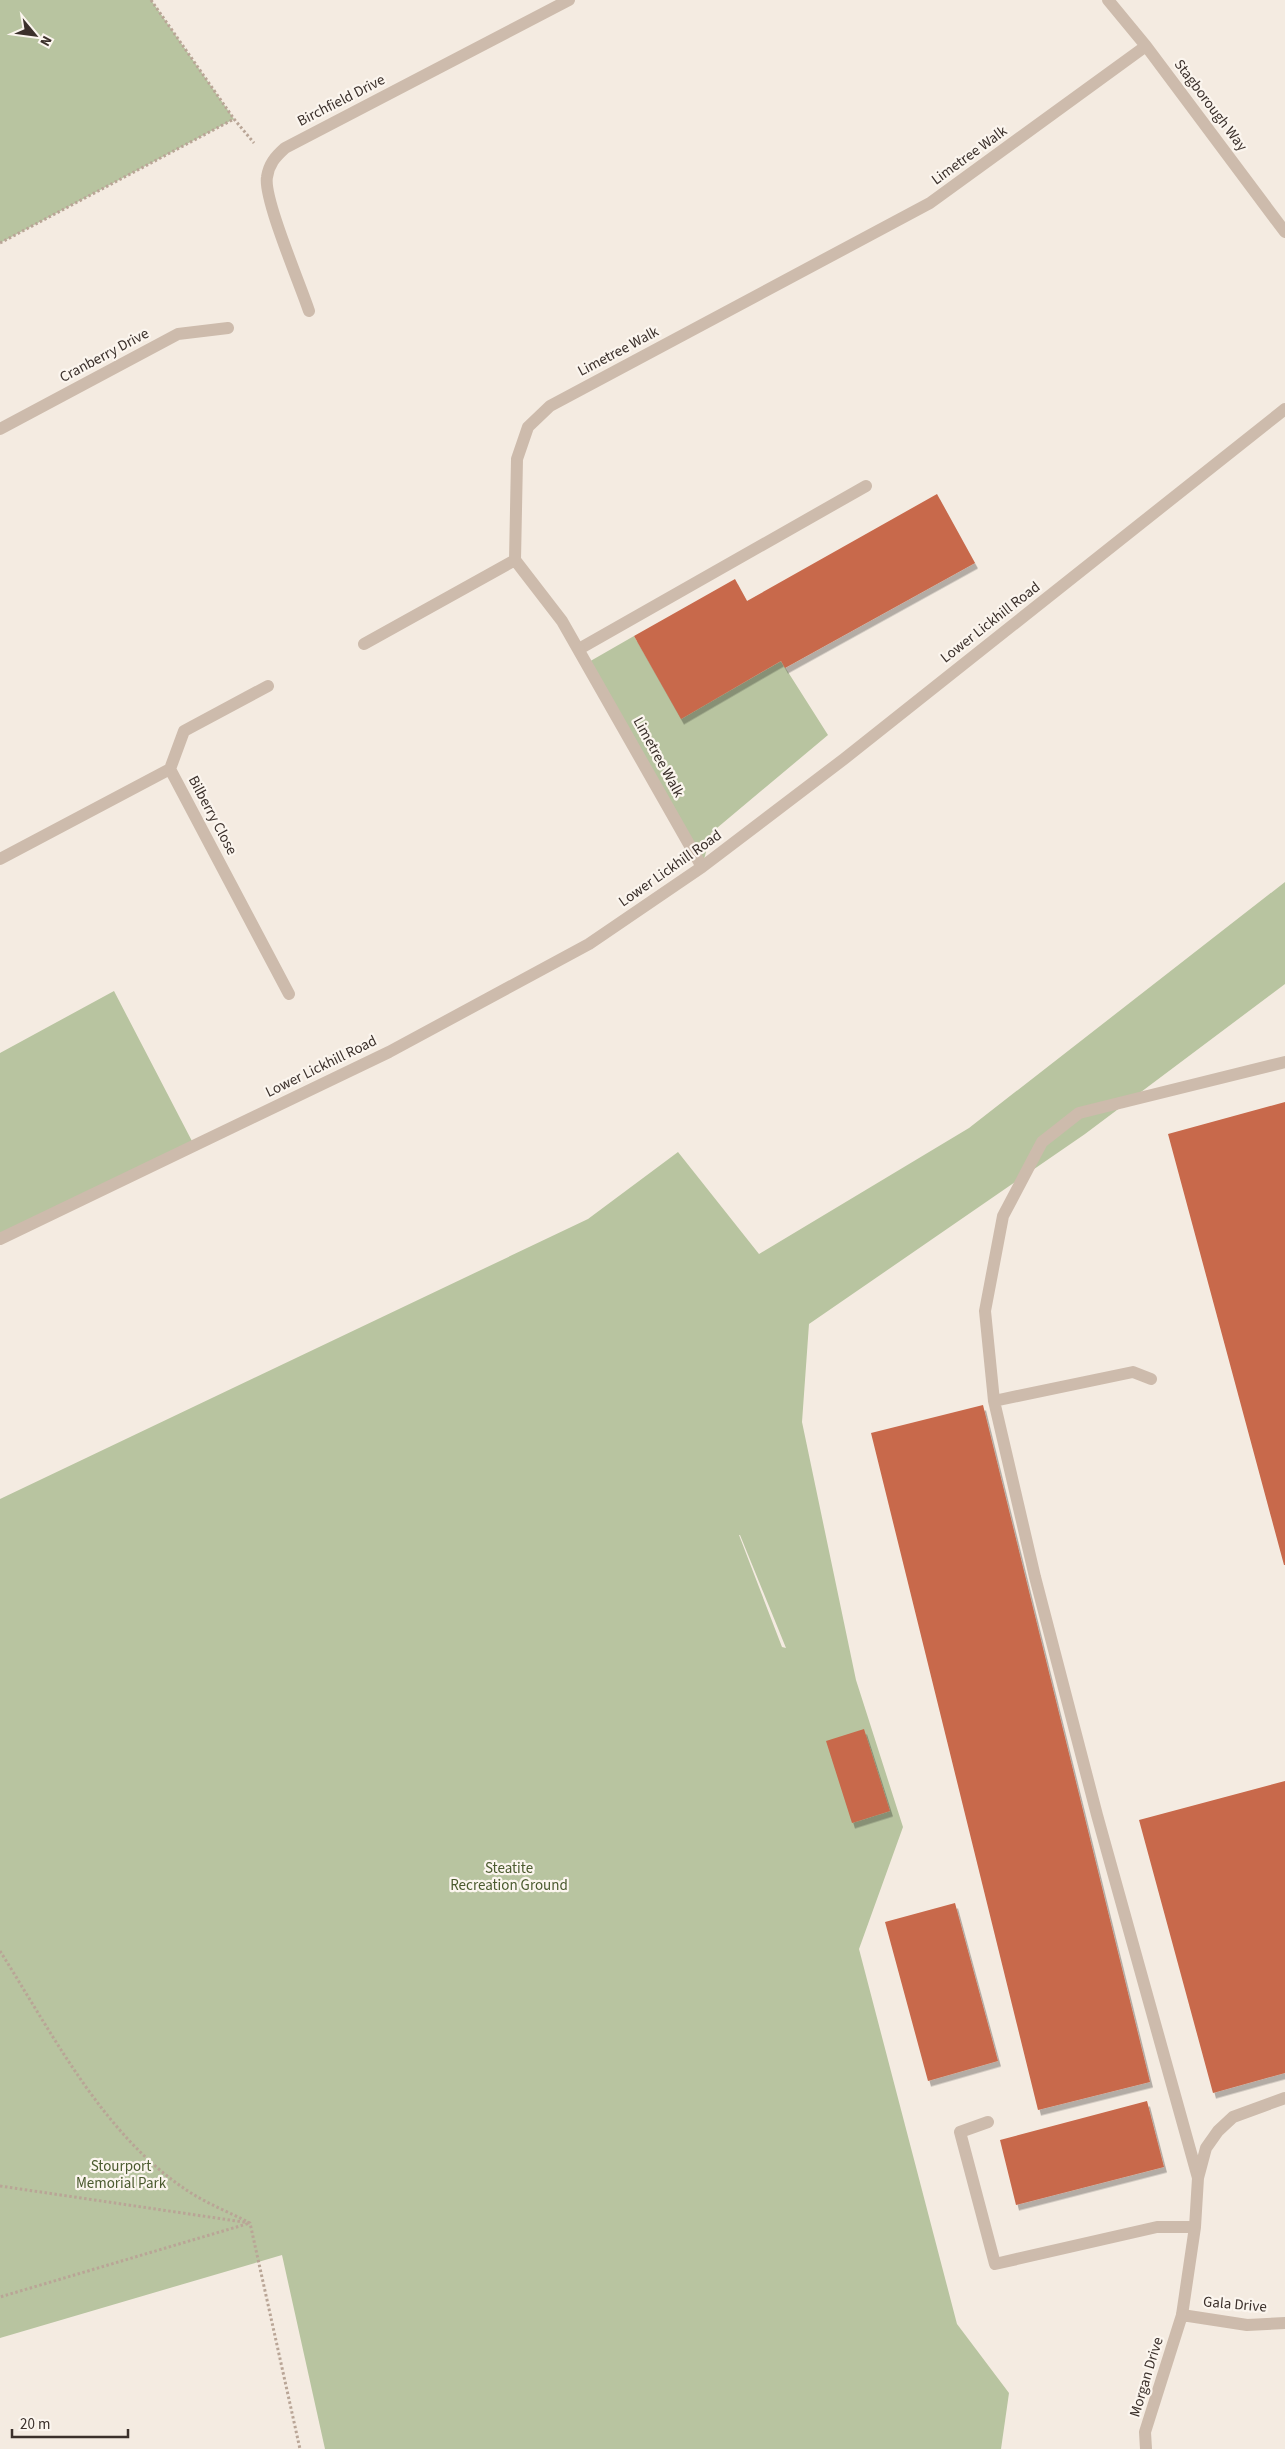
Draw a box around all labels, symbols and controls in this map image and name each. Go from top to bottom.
north arrow [10,10,60,60]
text: N [34,32,56,50]
street label: Stagborough Way [1169,55,1252,156]
street label: Birchfield Drive [294,69,389,132]
street label: Limetree Walk [927,120,1012,190]
street label: Limetree Walk [574,321,663,382]
street label: Cranberry Drive [56,323,153,388]
street label: Lower Lickhill Road [936,577,1045,668]
street label: Limetree Walk [628,713,690,802]
street label: Bilberry Close [183,772,242,859]
street label: Lower Lickhill Road [614,825,726,912]
street label: Lower Lickhill Road [262,1030,380,1103]
park label: Steatite Recreation Ground [450,1858,568,1896]
park label: Stourport Memorial Park [76,2156,167,2194]
street label: Gala Drive [1202,2291,1268,2318]
street label: Morgan Drive [1124,2335,1169,2420]
scale bar [12,2406,129,2438]
text: 20 m [20,2414,50,2435]

